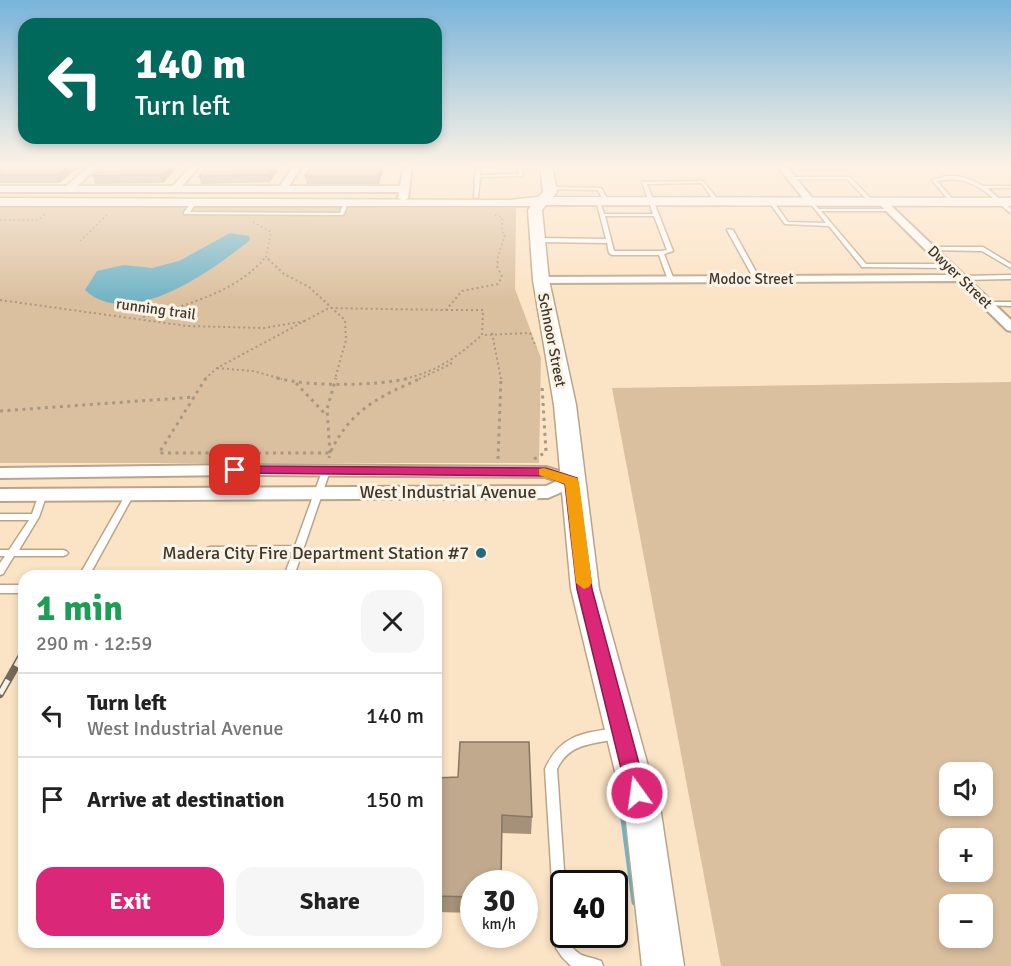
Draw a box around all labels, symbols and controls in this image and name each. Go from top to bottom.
text: 140 m [135,39,246,90]
icon: left [36,42,114,120]
text: Turn left [135,90,230,123]
street label: Dwyer Street [924,242,996,312]
street label: Modoc Street [708,270,794,288]
street label: Schnoor Street [534,292,570,388]
street label: running trail [115,294,197,324]
pin [209,444,260,495]
icon: arrive [218,453,251,486]
street label: West Industrial Avenue [360,481,536,503]
place label: Madera City Fire Department Station #7 [162,542,469,564]
marker: Madera City Fire Department Station #7 [474,546,488,560]
text: 1 min [36,586,123,631]
button: close [361,590,424,653]
text: 290 m · 12:59 [36,631,152,656]
text: Turn left [87,689,167,716]
icon: left [36,699,69,732]
text: 140 m [366,702,424,729]
text: West Industrial Avenue [87,716,284,741]
position arrow [605,761,669,825]
map controls [939,762,993,948]
button: sound [939,762,993,816]
icon: arrive [36,783,69,816]
text: Arrive at destination [87,786,284,813]
text: 150 m [366,786,424,813]
button: + [939,828,993,882]
button: Exit [36,867,224,936]
button: Share [236,867,424,936]
speed limit sign: 40 [550,870,628,948]
text: 30 [483,883,515,920]
button: − [939,894,993,948]
text: km/h [482,915,516,933]

